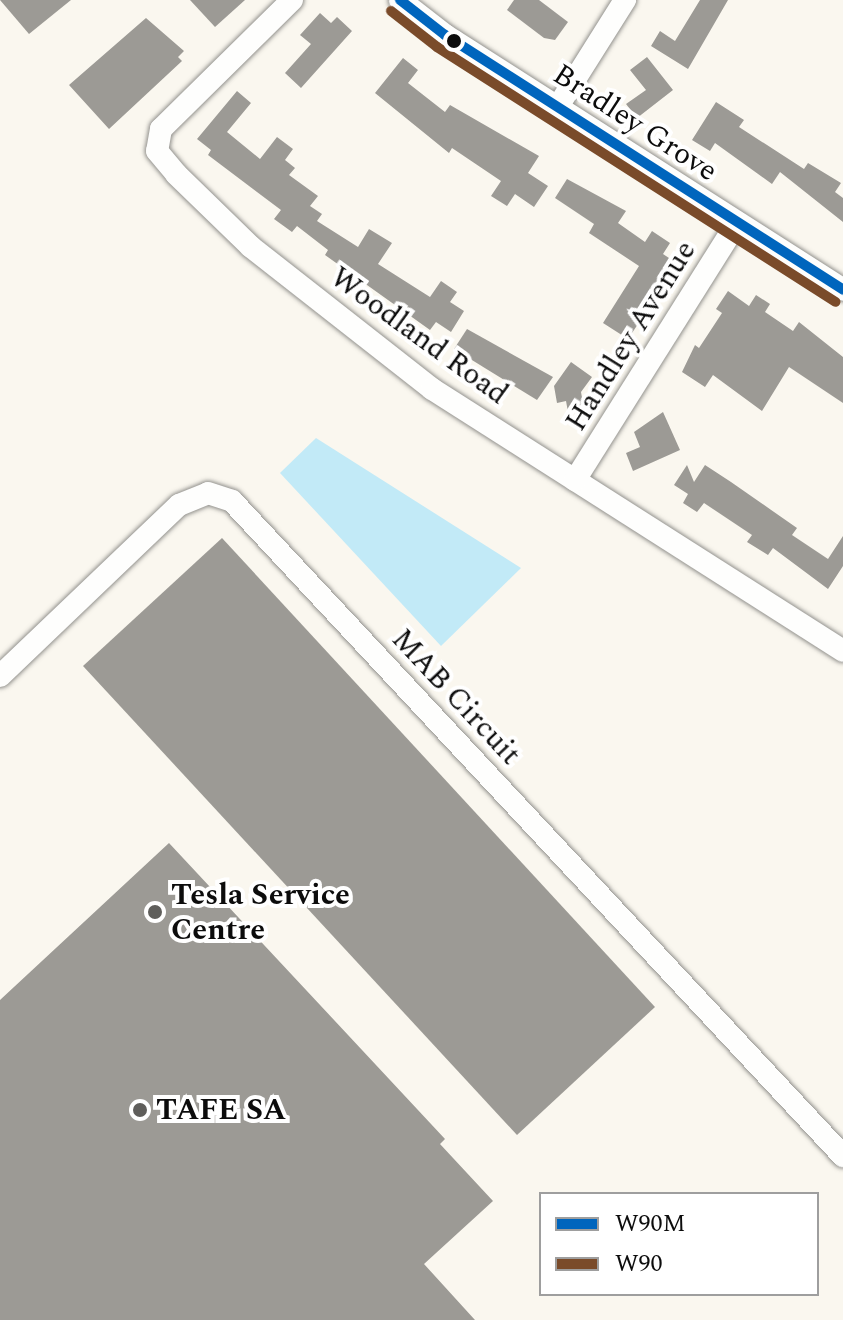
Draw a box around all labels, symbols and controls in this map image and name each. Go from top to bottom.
unlabelled marker [446,33,462,49]
street label: Bradley Grove [546,57,724,189]
street label: Handley Avenue [558,234,704,438]
street label: Woodland Road [323,259,515,413]
street label: MAB Circuit [384,622,528,772]
place label: Tesla Service Centre [171,877,350,948]
marker: Tesla Service Centre [146,903,164,921]
place label: TAFE SA [156,1092,286,1128]
marker: TAFE SA [131,1101,149,1119]
legend [539,1192,819,1296]
text: W90M [615,1206,686,1242]
text: W90 [615,1246,663,1282]

